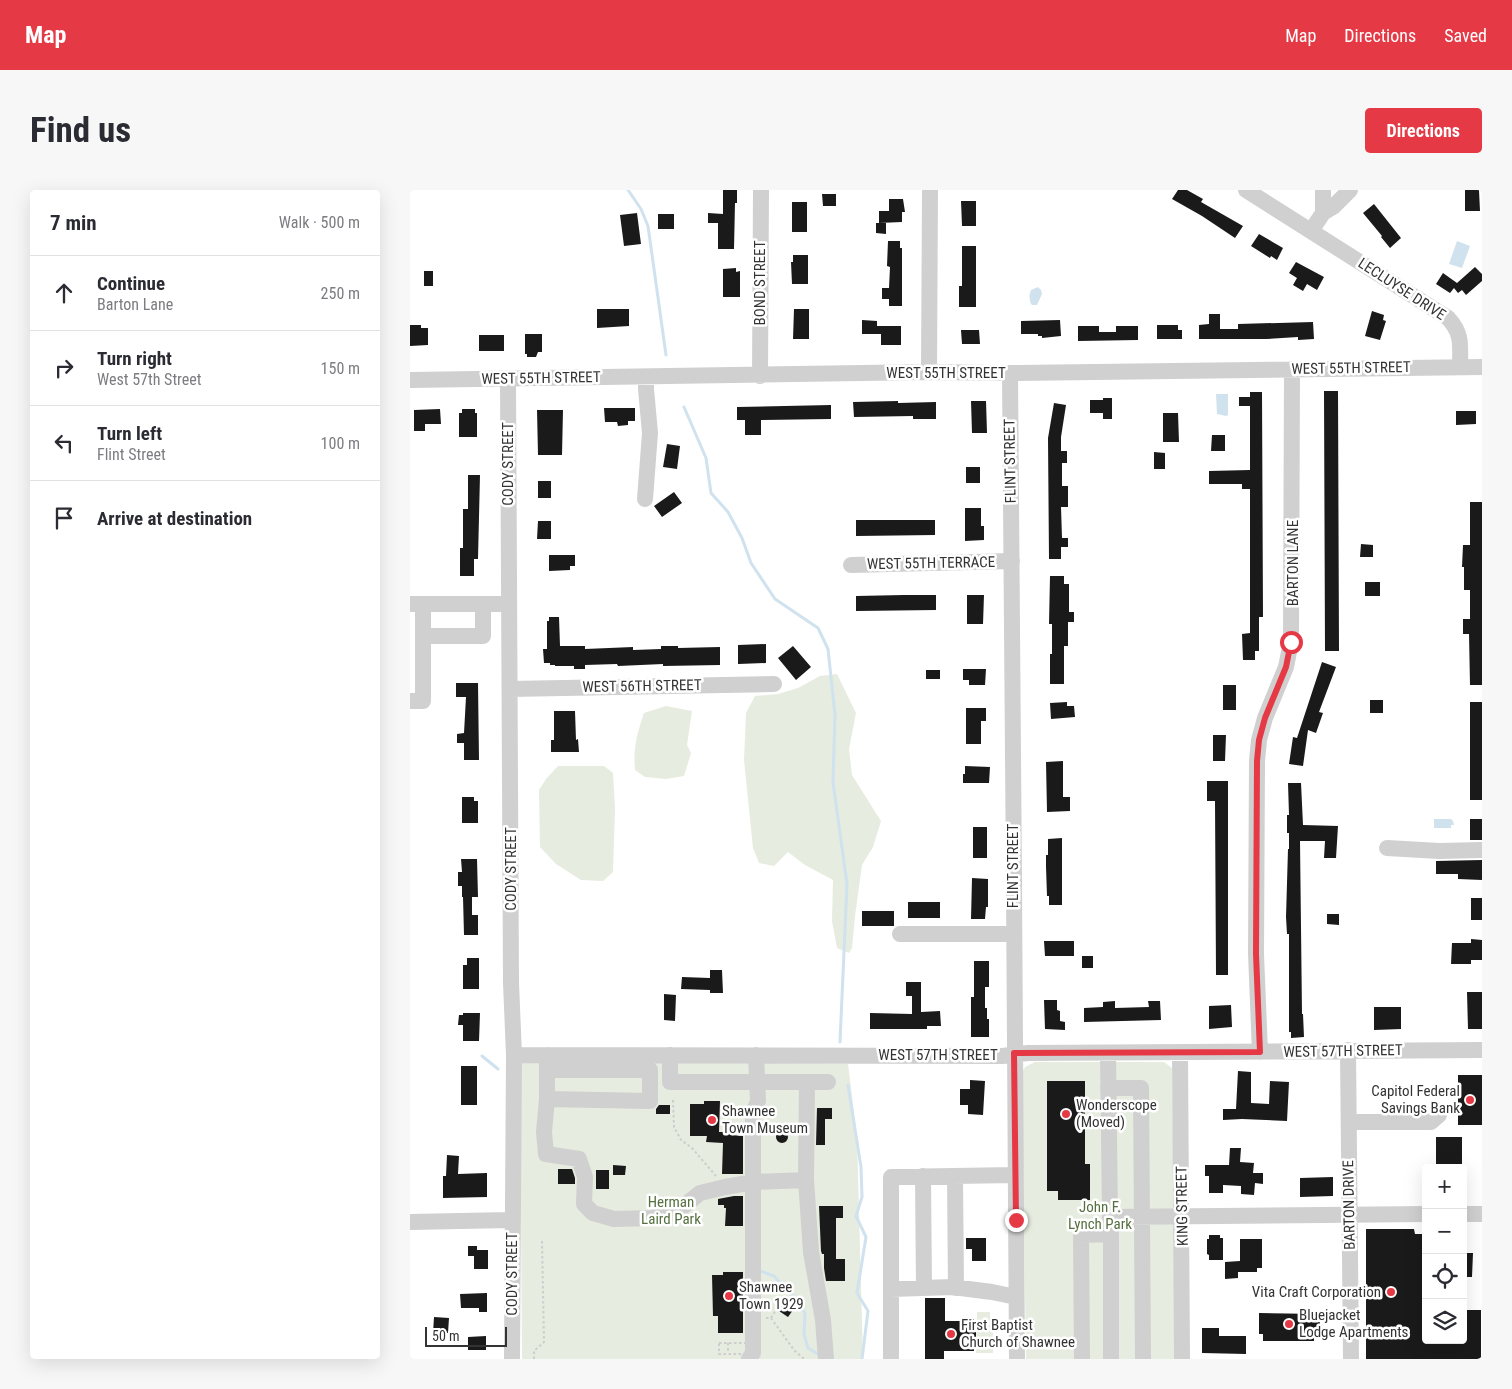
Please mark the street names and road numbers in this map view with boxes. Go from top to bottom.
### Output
street label: BOND STREET [751,240,769,325]
street label: LECLUYSE DRIVE [1355,254,1449,324]
street label: WEST 55TH STREET [1291,358,1411,378]
street label: WEST 55TH STREET [886,364,1006,382]
street label: WEST 55TH STREET [481,368,601,388]
street label: FLINT STREET [1000,418,1020,503]
street label: CODY STREET [499,422,517,506]
street label: BARTON LANE [1284,520,1302,606]
street label: WEST 55TH TERRACE [867,553,995,573]
street label: WEST 56TH STREET [582,676,702,696]
street label: FLINT STREET [1004,824,1022,908]
street label: CODY STREET [502,827,520,911]
street label: WEST 57TH STREET [1283,1041,1403,1061]
street label: WEST 57TH STREET [878,1046,998,1064]
street label: BARTON DRIVE [1339,1160,1359,1250]
street label: KING STREET [1172,1166,1192,1246]
street label: CODY STREET [503,1232,521,1316]

